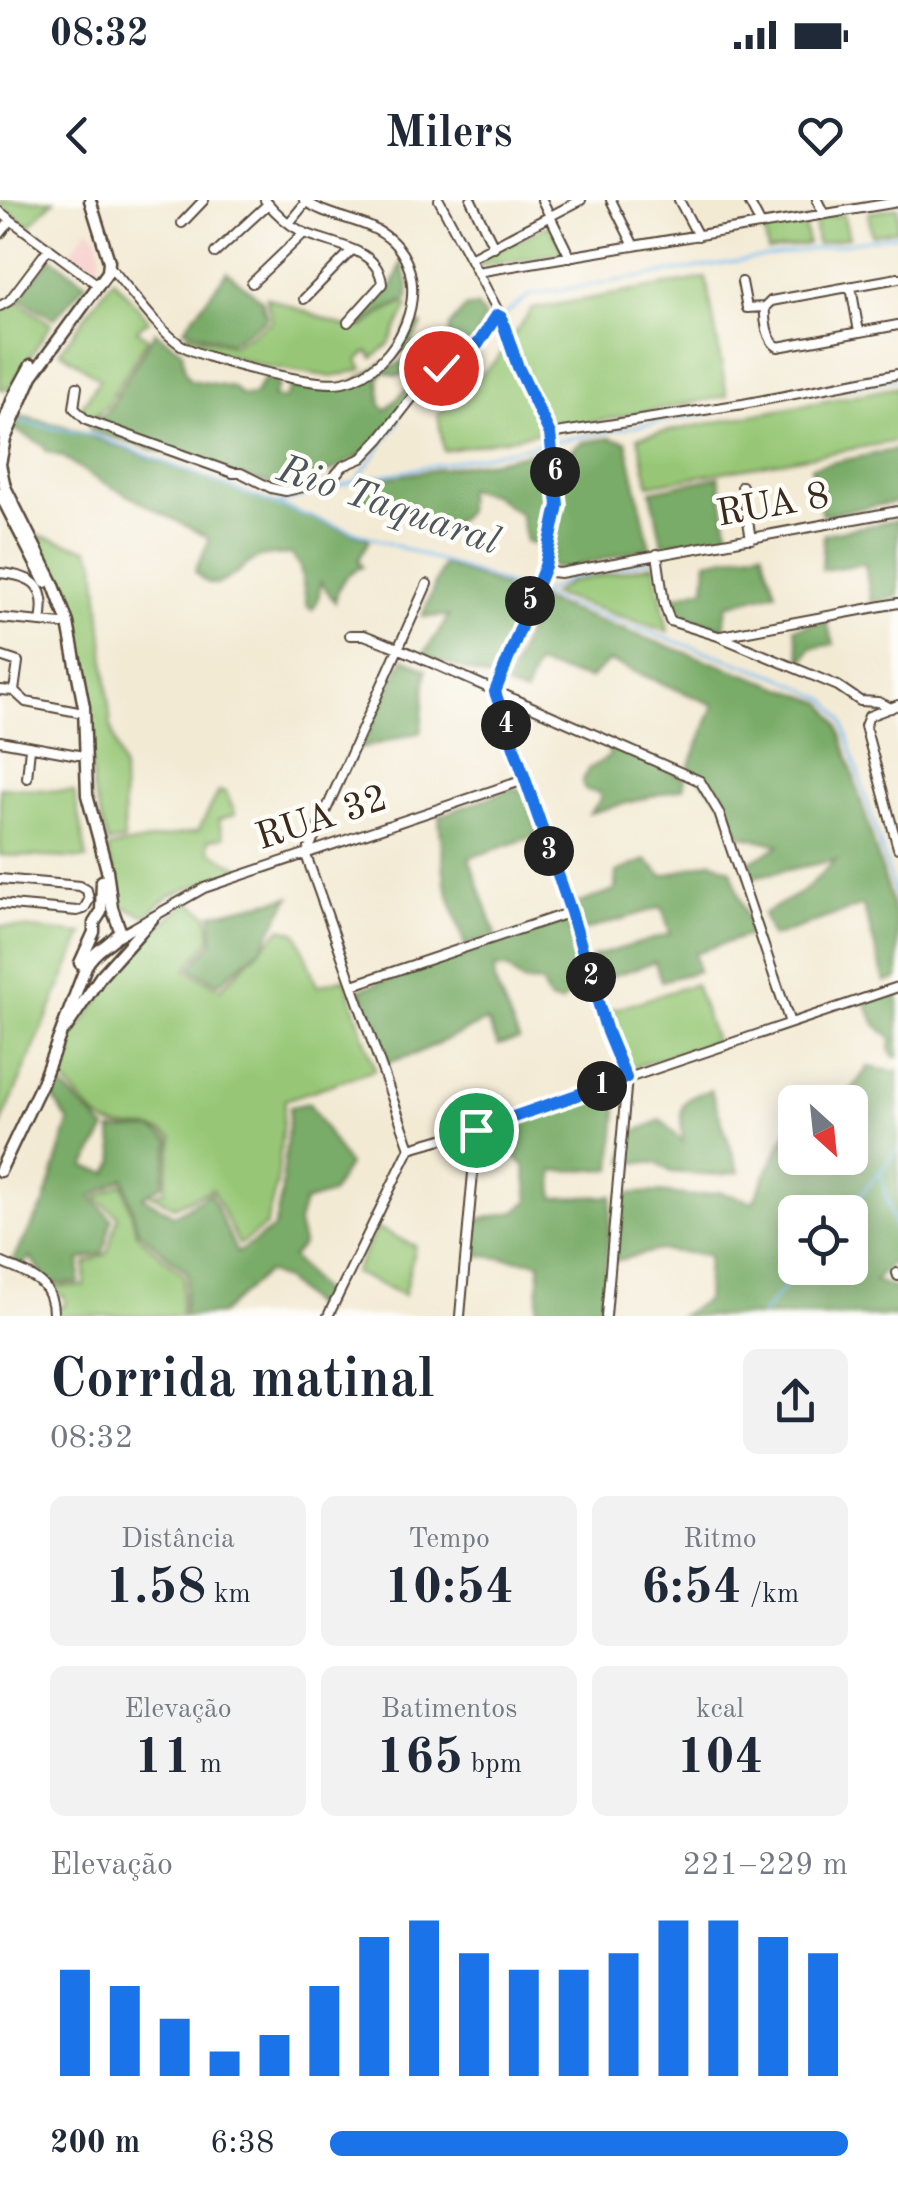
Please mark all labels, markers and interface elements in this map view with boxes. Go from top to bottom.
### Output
text: 08:32 [50,16,149,54]
icon: back [50,108,105,163]
icon: heart [793,108,848,163]
text: Milers [385,112,513,157]
pin [399,326,484,411]
icon: check [414,341,469,396]
pin: 6 [530,447,580,497]
water label: Rio Taquaral [271,450,505,564]
text: 6 [547,458,563,486]
street label: RUA 8 [714,477,832,535]
pin: 5 [505,576,555,626]
text: 5 [522,587,538,615]
pin: 4 [481,700,531,750]
text: 4 [498,711,514,739]
street label: RUA 32 [252,780,392,858]
pin: 3 [524,826,574,876]
text: 3 [541,837,557,865]
pin: 2 [566,952,616,1002]
text: 2 [583,963,599,991]
pin: 1 [577,1061,627,1111]
text: 1 [594,1072,610,1100]
north arrow [778,1085,868,1175]
map controls [778,1085,868,1285]
pin [434,1088,519,1173]
icon: arrive [449,1103,504,1158]
button: locate [778,1195,868,1285]
button: share [743,1349,848,1454]
text: Corrida matinal [50,1354,435,1409]
text: 08:32 [50,1423,133,1455]
text: Distância [121,1526,235,1554]
text: Tempo [408,1526,490,1554]
text: Ritmo [683,1526,757,1554]
text: 1.58 [105,1564,206,1614]
text: 10:54 [384,1564,514,1614]
text: 6:54 [641,1564,742,1614]
text: km [206,1581,251,1609]
text: /km [742,1581,799,1609]
text: Elevação [124,1696,232,1724]
text: Batimentos [381,1696,517,1724]
text: kcal [696,1696,744,1724]
text: 11 [134,1734,192,1784]
text: 165 [376,1734,463,1784]
text: 104 [677,1734,764,1784]
text: m [192,1751,222,1779]
text: bpm [463,1751,522,1779]
text: Elevação [50,1850,173,1882]
text: 221–229 m [682,1850,848,1882]
text: 200 m [50,2128,140,2160]
text: 6:38 [210,2128,275,2160]

